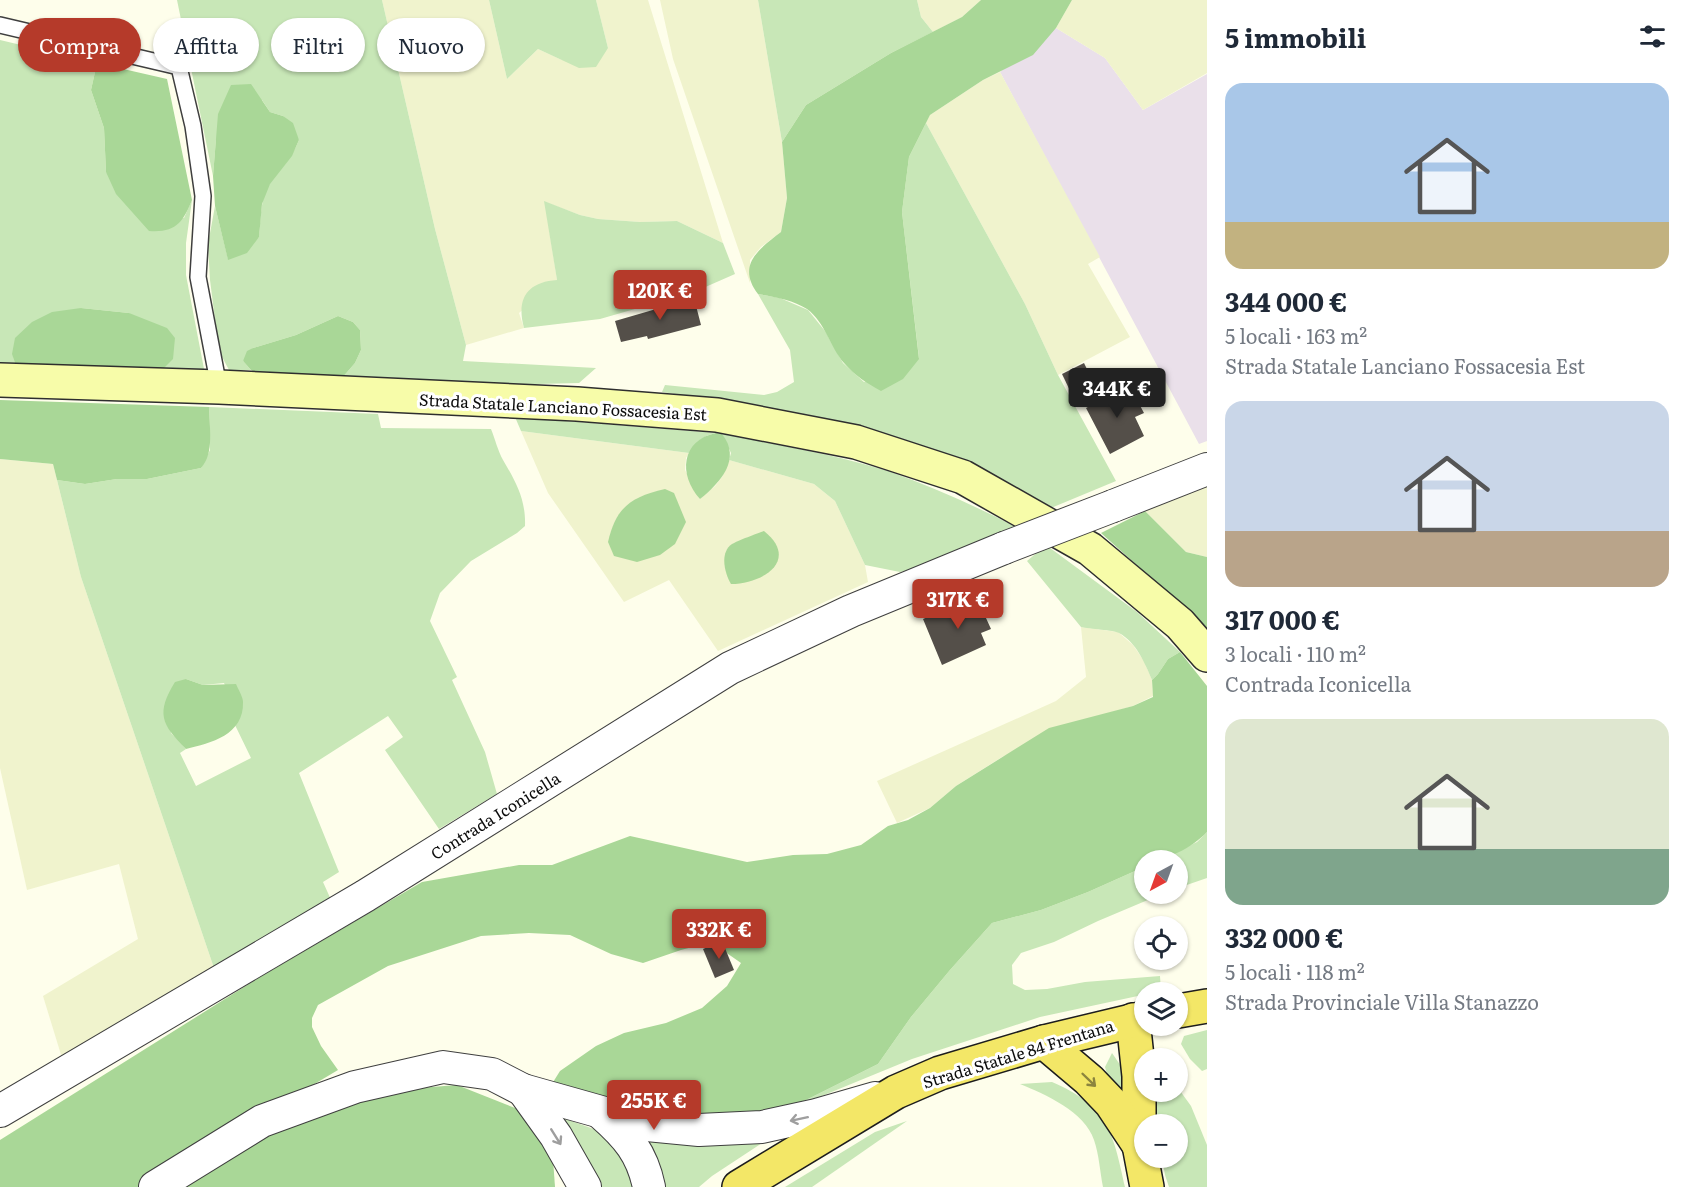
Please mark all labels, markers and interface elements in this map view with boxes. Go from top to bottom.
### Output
text: 5 immobili [1225,17,1366,56]
chip: Compra [18,18,141,72]
chip: Affitta [153,18,259,72]
chip: Filtri [271,18,365,72]
chip: Nuovo [377,18,485,72]
icon: filters [1636,20,1669,53]
icon: home [1393,122,1501,230]
pin: 120K € [611,270,709,321]
text: 120K € [628,274,692,304]
text: 344 000 € [1225,281,1347,320]
text: 5 locali · 163 m² [1225,320,1367,350]
text: Strada Statale Lanciano Fossacesia Est [1225,350,1585,380]
pin: 344K € [1068,368,1166,419]
text: 344K € [1083,372,1151,402]
street label: Strada Statale Lanciano Fossacesia Est [418,386,708,426]
icon: home [1393,440,1501,548]
pin: 317K € [909,579,1007,630]
text: 317K € [926,583,990,613]
text: 317 000 € [1225,599,1340,638]
text: 3 locali · 110 m² [1225,638,1366,668]
text: Contrada Iconicella [1225,668,1411,698]
icon: home [1393,758,1501,866]
street label: Contrada Iconicella [425,765,565,865]
north arrow [1134,850,1188,904]
map controls [1134,850,1188,1168]
pin: 332K € [670,909,768,960]
text: 332K € [686,913,752,943]
button: locate [1134,916,1188,970]
text: 332 000 € [1225,917,1344,956]
text: 5 locali · 118 m² [1225,956,1365,986]
button: layers [1134,982,1188,1036]
text: Strada Provinciale Villa Stanazzo [1225,986,1539,1016]
street label: Strada Statale 84 Frentana [919,1012,1117,1094]
button: + [1134,1048,1188,1102]
one-way arrow [1081,1073,1096,1087]
pin: 255K € [605,1080,703,1131]
text: 255K € [621,1084,687,1114]
one-way arrow [790,1114,810,1125]
button: − [1134,1114,1188,1168]
one-way arrow [551,1128,563,1145]

